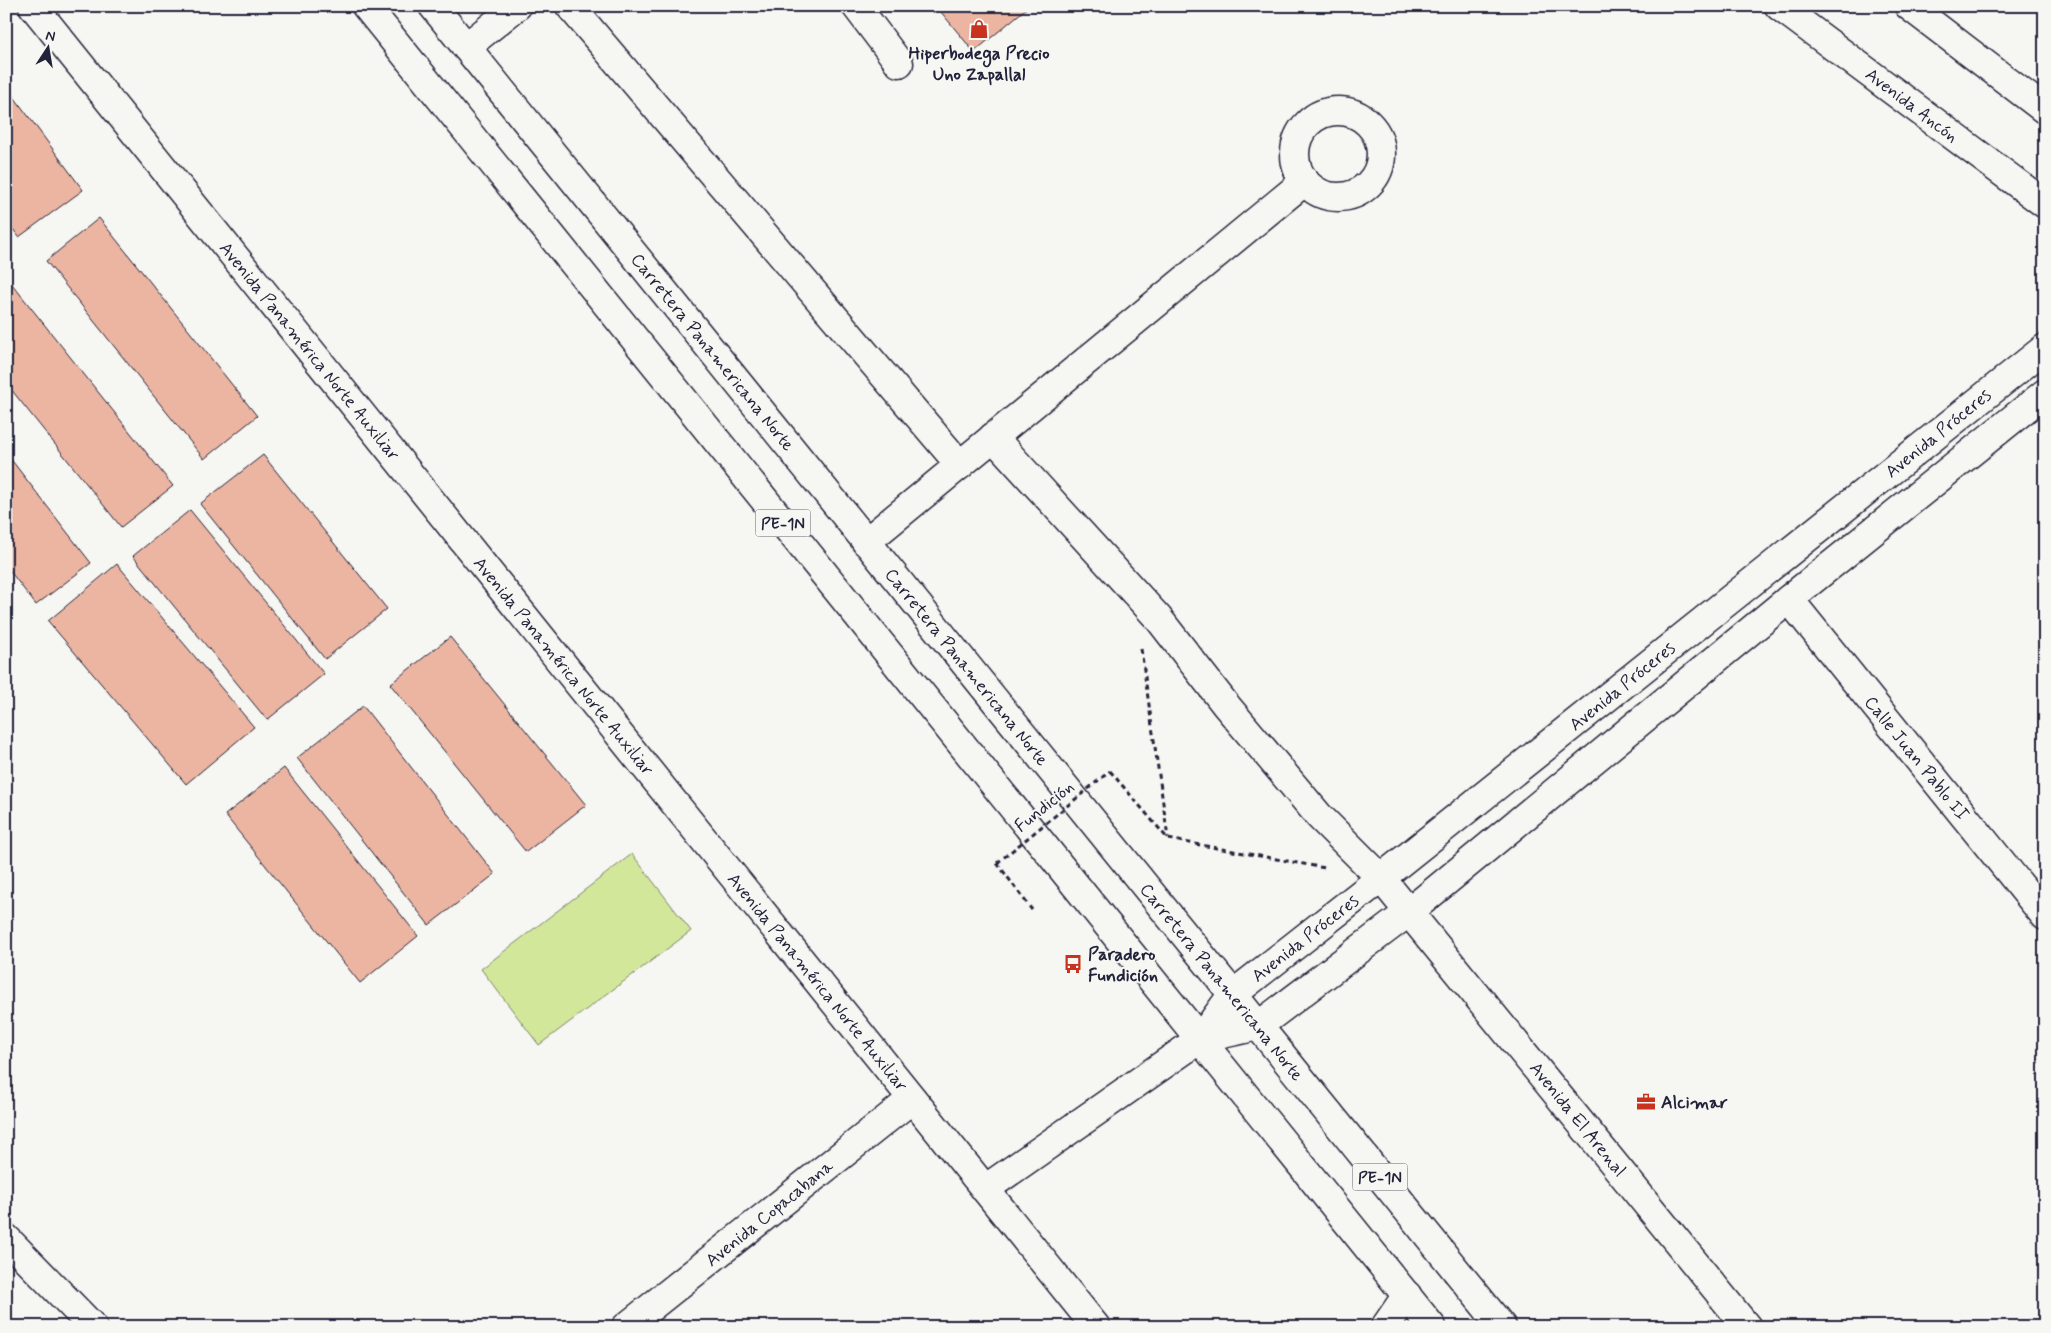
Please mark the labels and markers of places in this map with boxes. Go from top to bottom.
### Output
shop icon: Hiperbodega Precio Uno Zapallal [968,18,990,40]
place label: Hiperbodega Precio Uno Zapallal [909,42,1049,87]
place label: Paradero Fundición [1088,943,1158,988]
bus stop icon: Paradero Fundición [1062,953,1084,975]
office icon: Alcimar [1635,1091,1657,1113]
place label: Alcimar [1661,1091,1728,1115]

